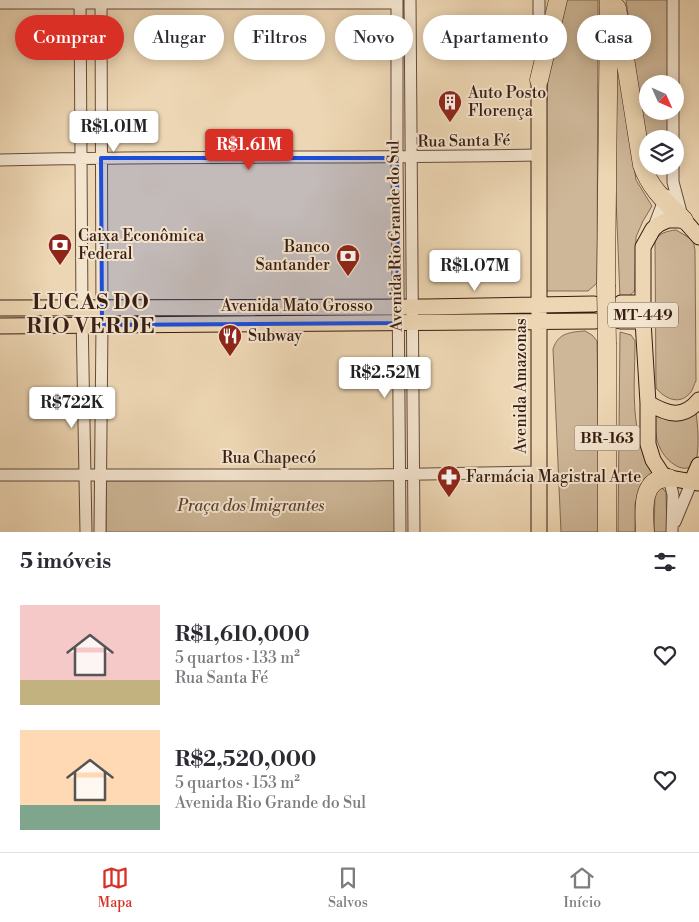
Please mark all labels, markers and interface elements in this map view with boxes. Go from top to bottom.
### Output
chip: Comprar [15,15,124,60]
chip: Alugar [134,15,224,60]
chip: Filtros [234,15,325,60]
chip: Novo [335,15,413,60]
chip: Apartamento [423,15,567,60]
chip: Casa [577,15,651,60]
north arrow [639,75,684,120]
map controls [639,75,684,175]
place label: Auto Posto Florença [467,83,546,121]
building icon: Auto Posto Florença [437,89,463,123]
pin: R$1.01M [68,110,160,153]
text: R$1.01M [80,117,148,137]
pin: R$1.61M [203,128,295,171]
street label: Rua Santa Fé [417,130,511,152]
button: layers [639,130,684,175]
text: R$1.61M [216,135,282,155]
street label: Avenida Rio Grande do Sul [383,140,407,333]
place label: Caixa Econômica Federal [78,226,205,264]
bank icon: Caixa Econômica Federal [47,232,73,266]
place label: Banco Santander [256,237,330,275]
bank icon: Banco Santander [335,243,361,277]
pin: R$1.07M [429,250,521,292]
text: R$1.07M [440,256,510,276]
district label: LUCAS DO RIO VERDE [27,290,155,340]
street label: Avenida Mato Grosso [220,296,373,316]
road number: MT-449 [608,302,678,328]
street label: Avenida Amazonas [511,318,531,455]
restaurant icon: Subway [217,323,243,357]
place label: Subway [248,326,302,346]
pin: R$2.52M [339,356,431,399]
text: R$2.52M [350,363,420,383]
pin: R$722K [31,386,113,429]
text: R$722K [40,393,104,413]
road number: BR-163 [574,426,640,450]
street label: Rua Chapecó [222,448,316,468]
pharmacy icon: Farmácia Magistral Arte [436,464,462,498]
place label: Farmácia Magistral Arte [466,467,641,487]
park label: Praça dos Imigrantes [177,496,324,516]
icon: filters [651,548,679,576]
text: 5 imóveis [20,549,111,575]
text: R$1,610,000 [175,622,309,648]
icon: home [60,625,120,685]
icon: heart [651,641,679,669]
text: 5 quartos · 133 m² [175,648,300,668]
text: Rua Santa Fé [175,668,268,688]
text: R$2,520,000 [175,747,316,773]
icon: home [60,750,120,810]
icon: heart [651,766,679,794]
text: 5 quartos · 153 m² [175,773,300,793]
text: Avenida Rio Grande do Sul [175,793,366,813]
tab: Mapa [98,864,132,912]
tab: Salvos [328,864,368,912]
tab: Início [563,864,601,912]

